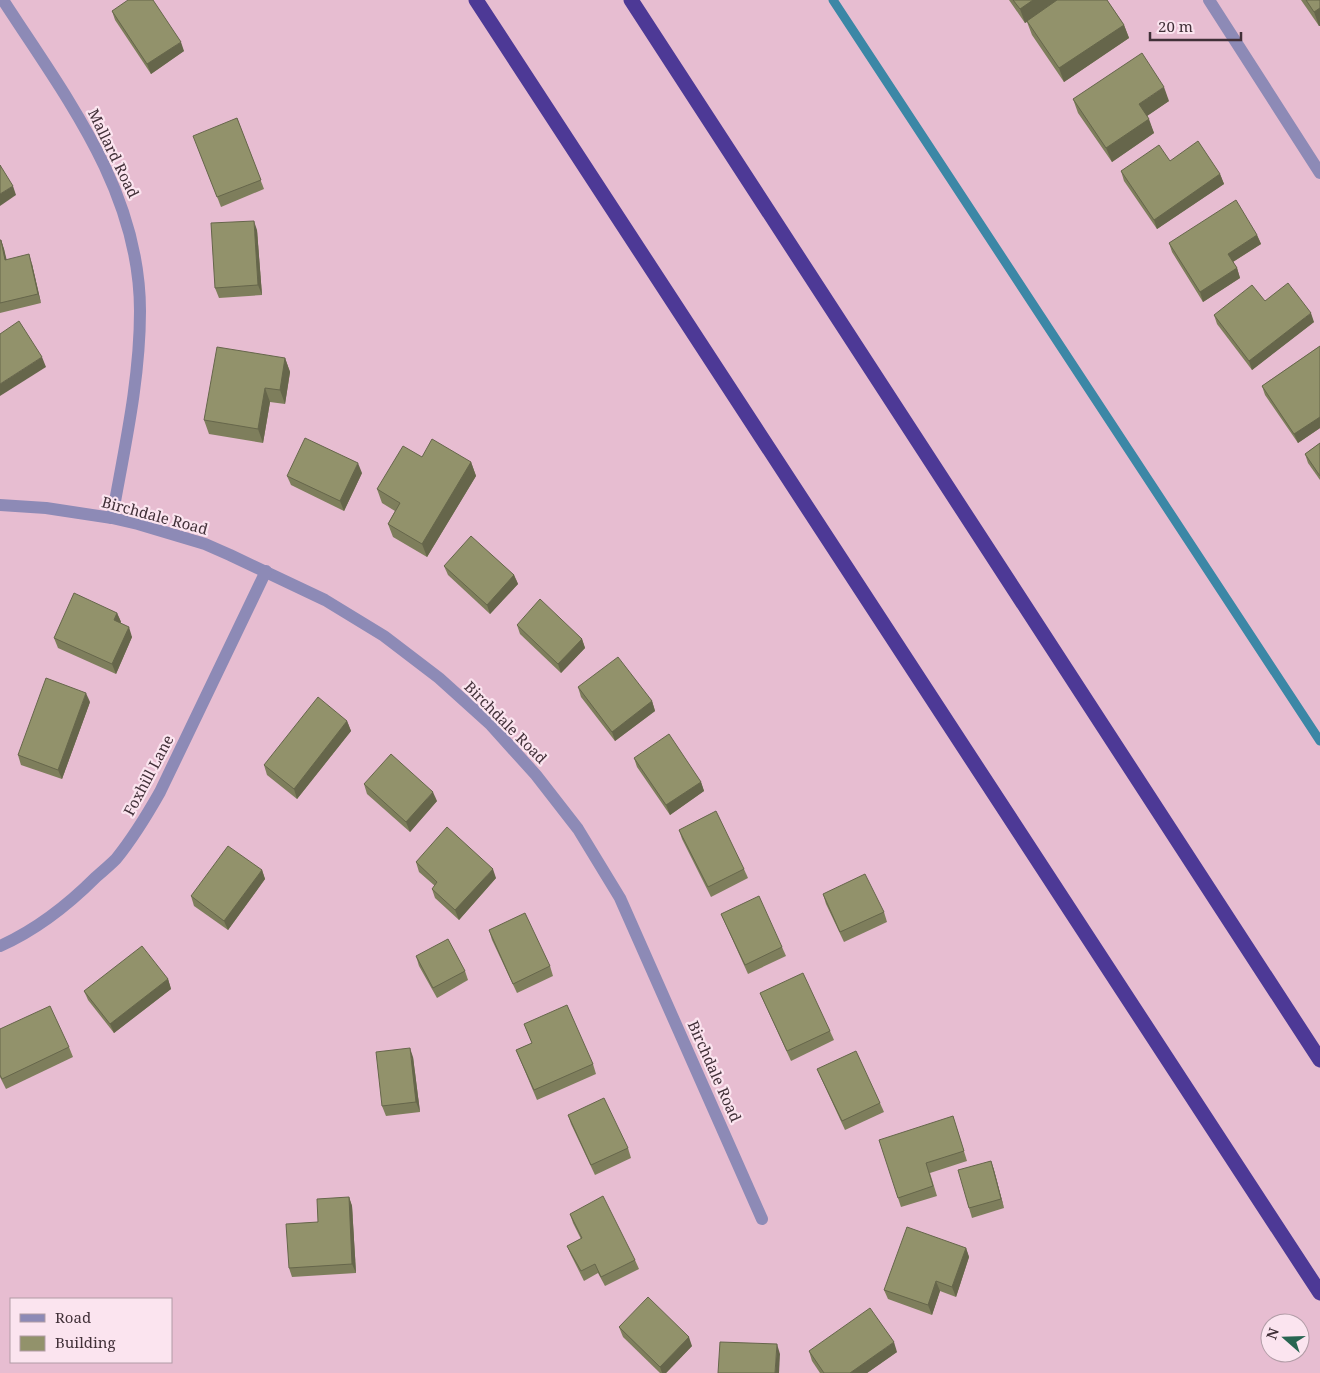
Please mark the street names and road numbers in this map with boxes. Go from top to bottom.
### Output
street label: Mallard Road [84,105,144,201]
street label: Birchdale Road [100,491,210,539]
street label: Birchdale Road [460,676,552,768]
street label: Foxhill Lane [118,731,178,819]
street label: Birchdale Road [684,1017,746,1125]

